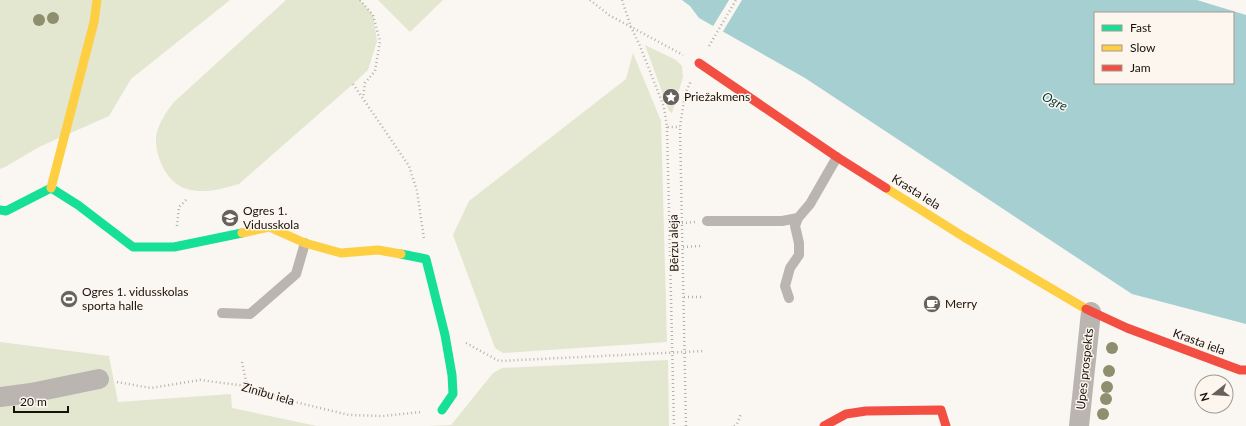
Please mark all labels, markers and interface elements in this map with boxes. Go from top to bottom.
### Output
legend [1094,12,1234,84]
text: Fast [1130,20,1152,35]
text: Slow [1130,40,1156,55]
text: Jam [1130,60,1151,75]
place icon: Priežakmens [661,87,681,107]
water label: Ogre [1040,88,1070,114]
place label: Priežakmens [684,89,750,104]
street label: Krasta iela [889,171,943,212]
place label: Ogres 1. Vidusskola [243,203,299,232]
school or university icon: Ogres 1. Vidusskola [220,208,240,228]
street label: Bērzu aleja [665,214,682,272]
place label: Ogres 1. vidusskolas sporta halle [82,284,188,313]
sports icon: Ogres 1. vidusskolas sporta halle [59,289,79,309]
cafe icon: Merry [922,294,942,314]
place label: Merry [945,296,978,311]
street label: Krasta iela [1171,325,1227,358]
street label: Upes prospekts [1073,328,1096,410]
north arrow [1194,374,1234,414]
street label: Zinību iela [240,379,296,408]
scale bar [14,388,68,414]
text: N [1197,391,1211,403]
text: 20 m [20,394,47,409]

